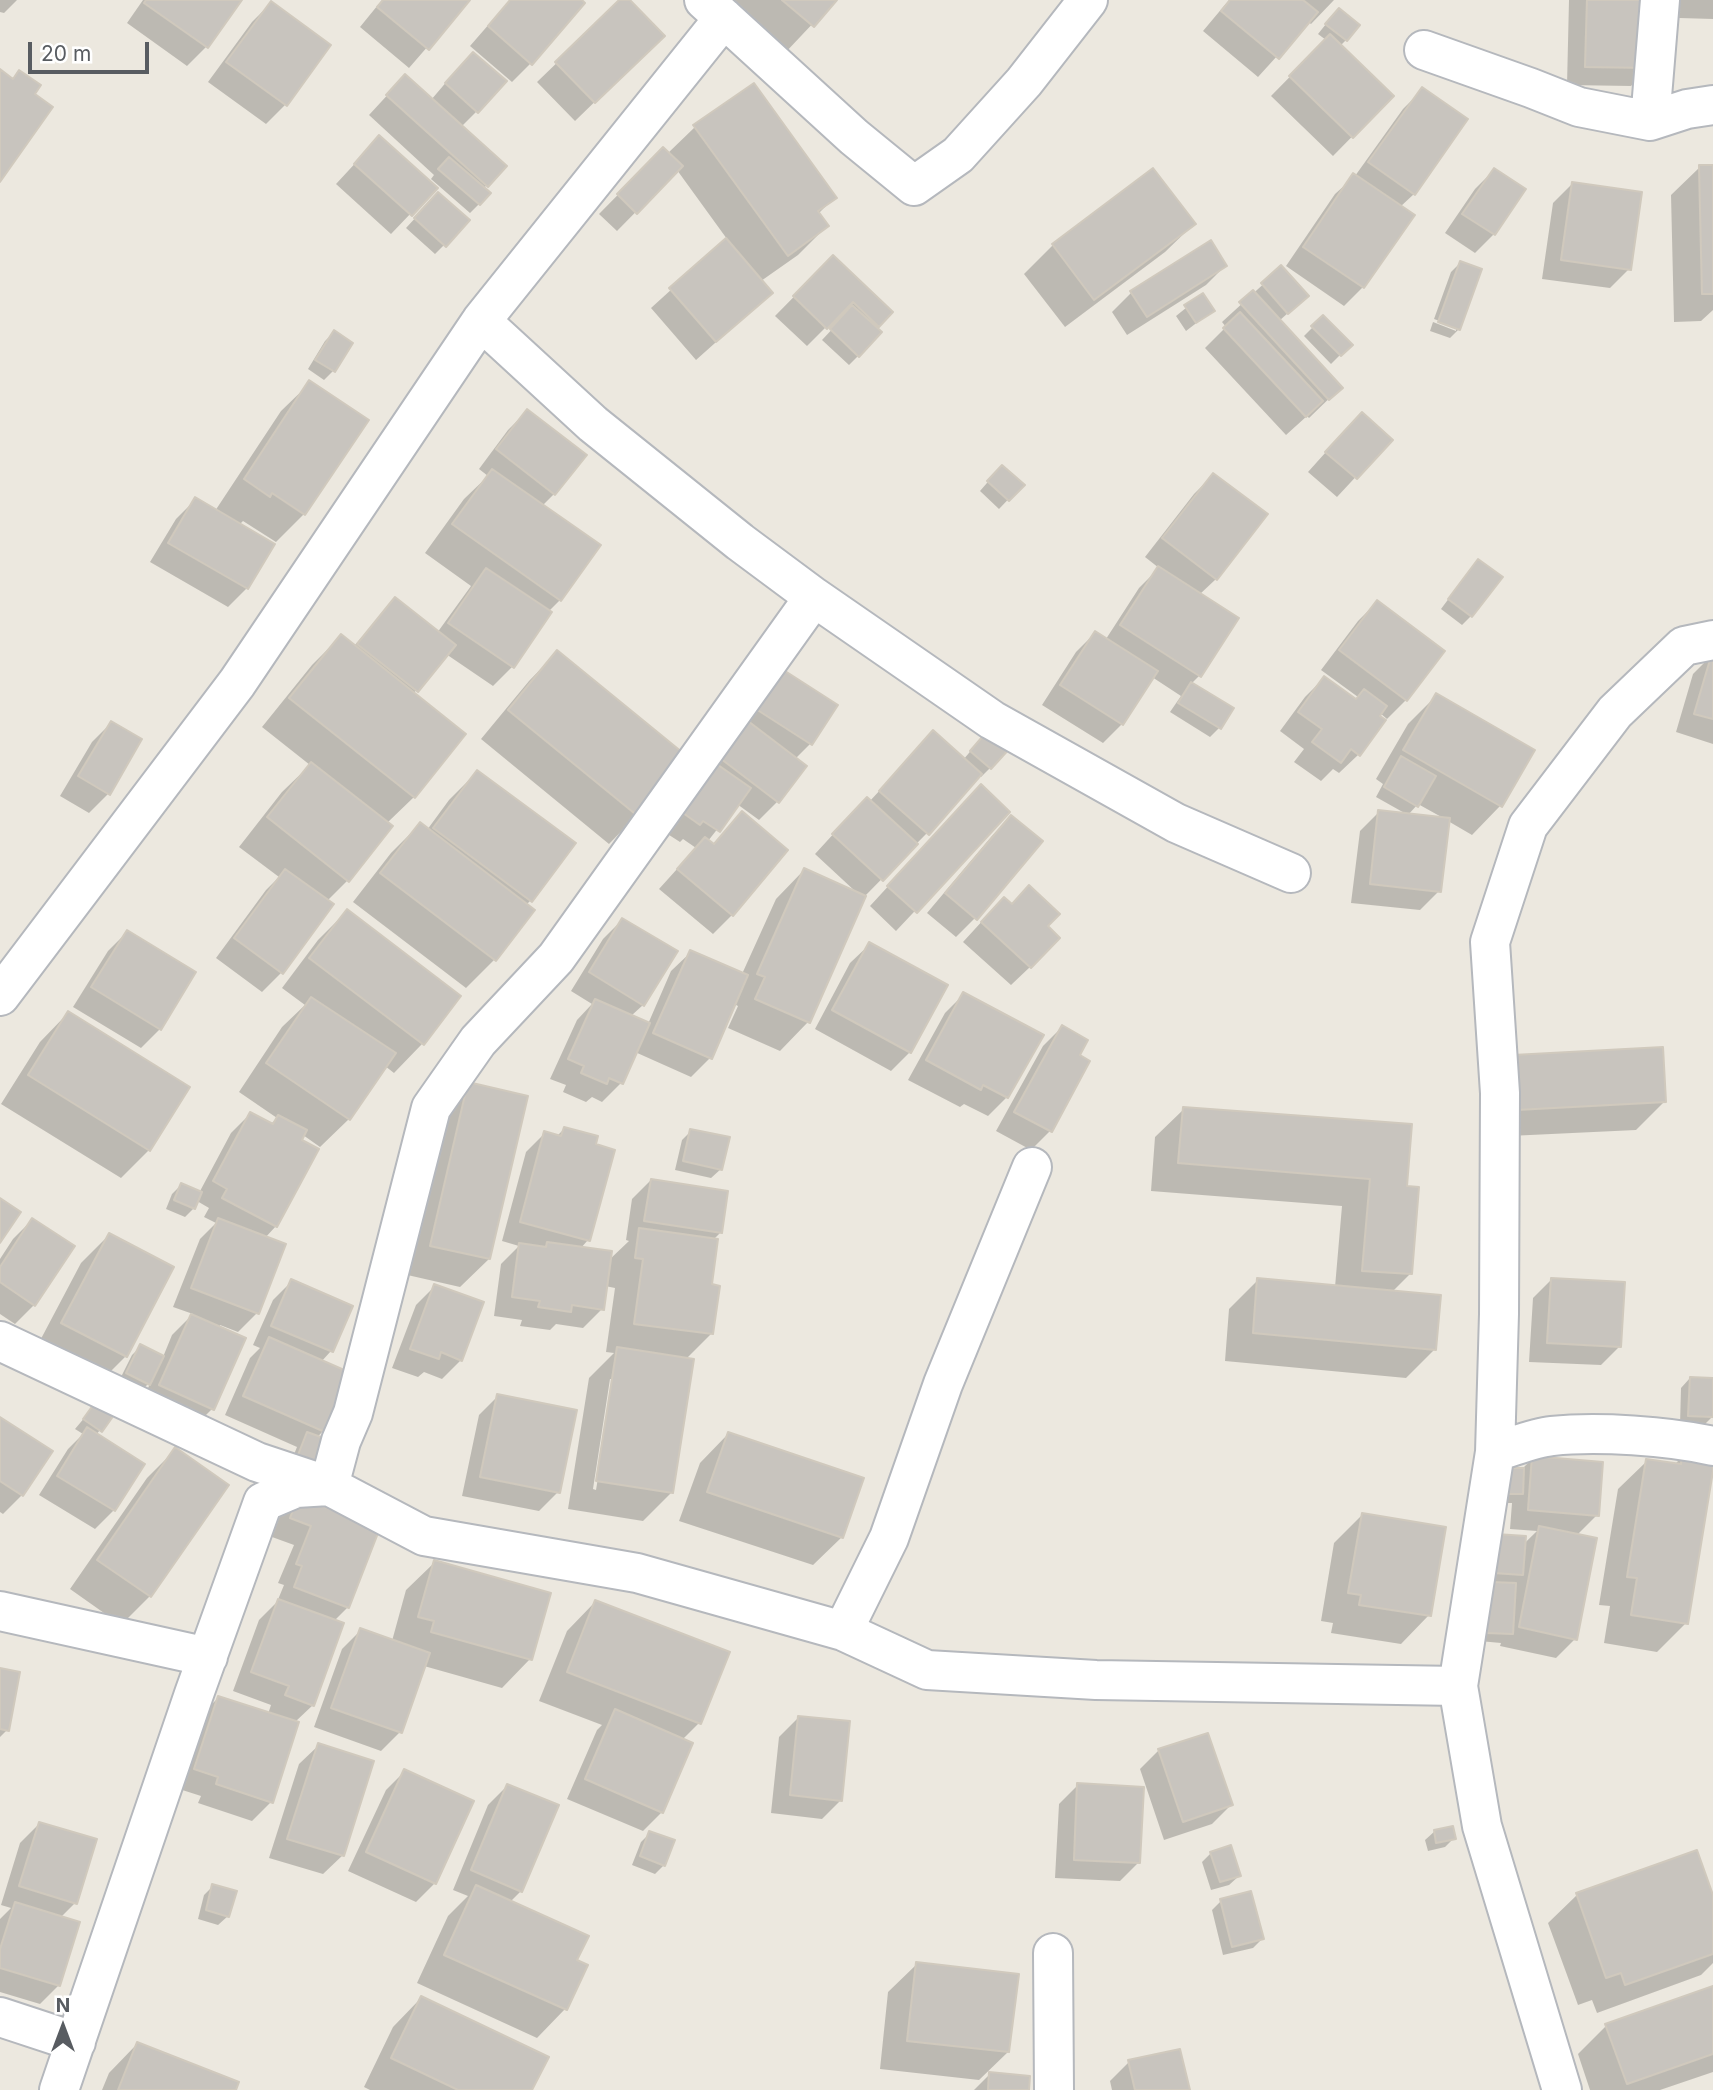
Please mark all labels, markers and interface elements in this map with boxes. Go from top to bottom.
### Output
scale bar [32,28,152,72]
text: 20 m [41,41,91,66]
north arrow [28,1992,98,2062]
text: N [56,1994,70,2017]

